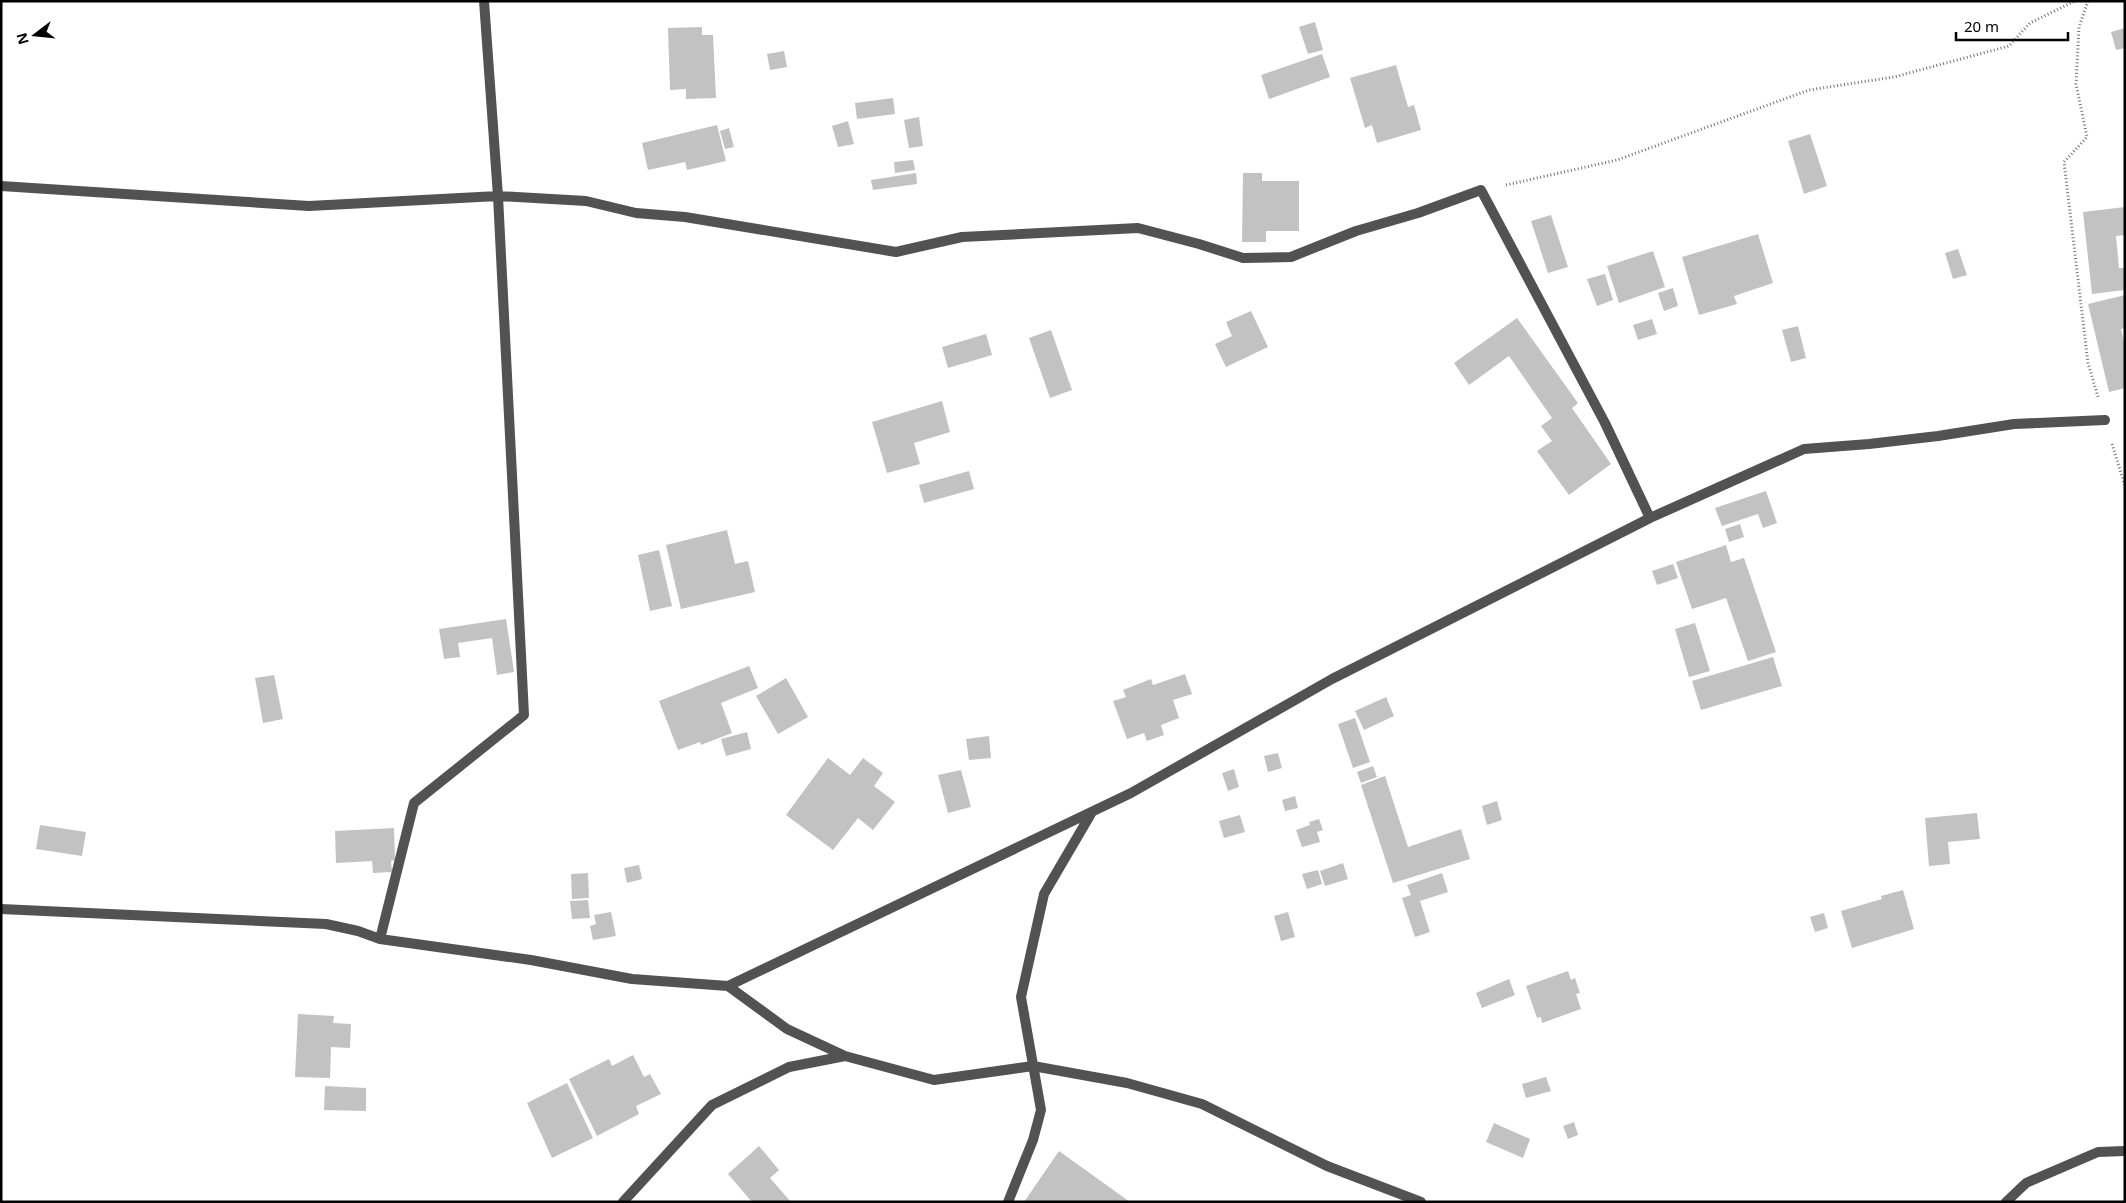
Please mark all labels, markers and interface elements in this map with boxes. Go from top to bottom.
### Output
north arrow [10,10,60,60]
scale bar [1956,10,2068,42]
text: 20 m [1964,16,1999,36]
text: N [11,31,33,47]

